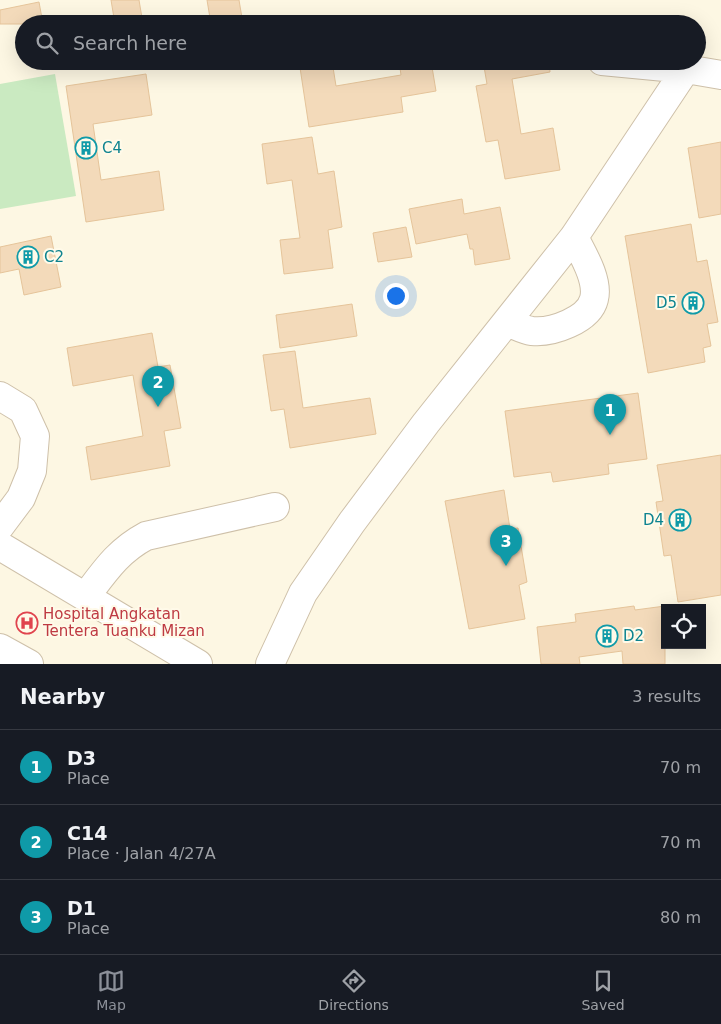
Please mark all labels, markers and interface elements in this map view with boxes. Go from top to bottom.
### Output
search box [15,15,706,70]
icon: search [33,29,61,57]
text: Search here [73,32,187,54]
building icon: C4 [74,136,98,160]
place label: C4 [102,139,122,157]
building icon: C2 [16,245,40,269]
place label: C2 [44,248,64,266]
your location [383,283,409,309]
building icon: D5 [681,291,705,315]
place label: D5 [656,294,677,312]
pin: 2 [142,366,174,407]
pin: 1 [594,394,626,435]
building icon: D4 [668,508,692,532]
place label: D4 [643,511,664,529]
pin: 3 [490,525,522,566]
map controls [661,604,706,649]
button: locate [661,604,706,649]
place label: Hospital Angkatan Tentera Tuanku Mizan [42,605,205,640]
hospital icon: Hospital Angkatan Tentera Tuanku Mizan [15,611,39,635]
building icon: D2 [595,624,619,648]
place label: D2 [623,627,644,645]
text: Nearby [20,685,105,709]
text: 3 results [632,687,701,706]
text: D3 [67,747,96,769]
text: 1 [30,758,42,777]
text: 70 m [660,758,701,777]
text: Place [67,769,110,788]
text: C14 [67,822,107,844]
text: 2 [30,833,42,852]
text: 70 m [660,833,701,852]
text: Place · Jalan 4/27A [67,844,216,863]
text: D1 [67,897,96,919]
text: 3 [30,908,42,927]
text: 80 m [660,908,701,927]
text: Place [67,919,110,938]
tab: Map [96,967,126,1013]
tab: Directions [318,967,389,1013]
tab: Saved [581,967,625,1013]

